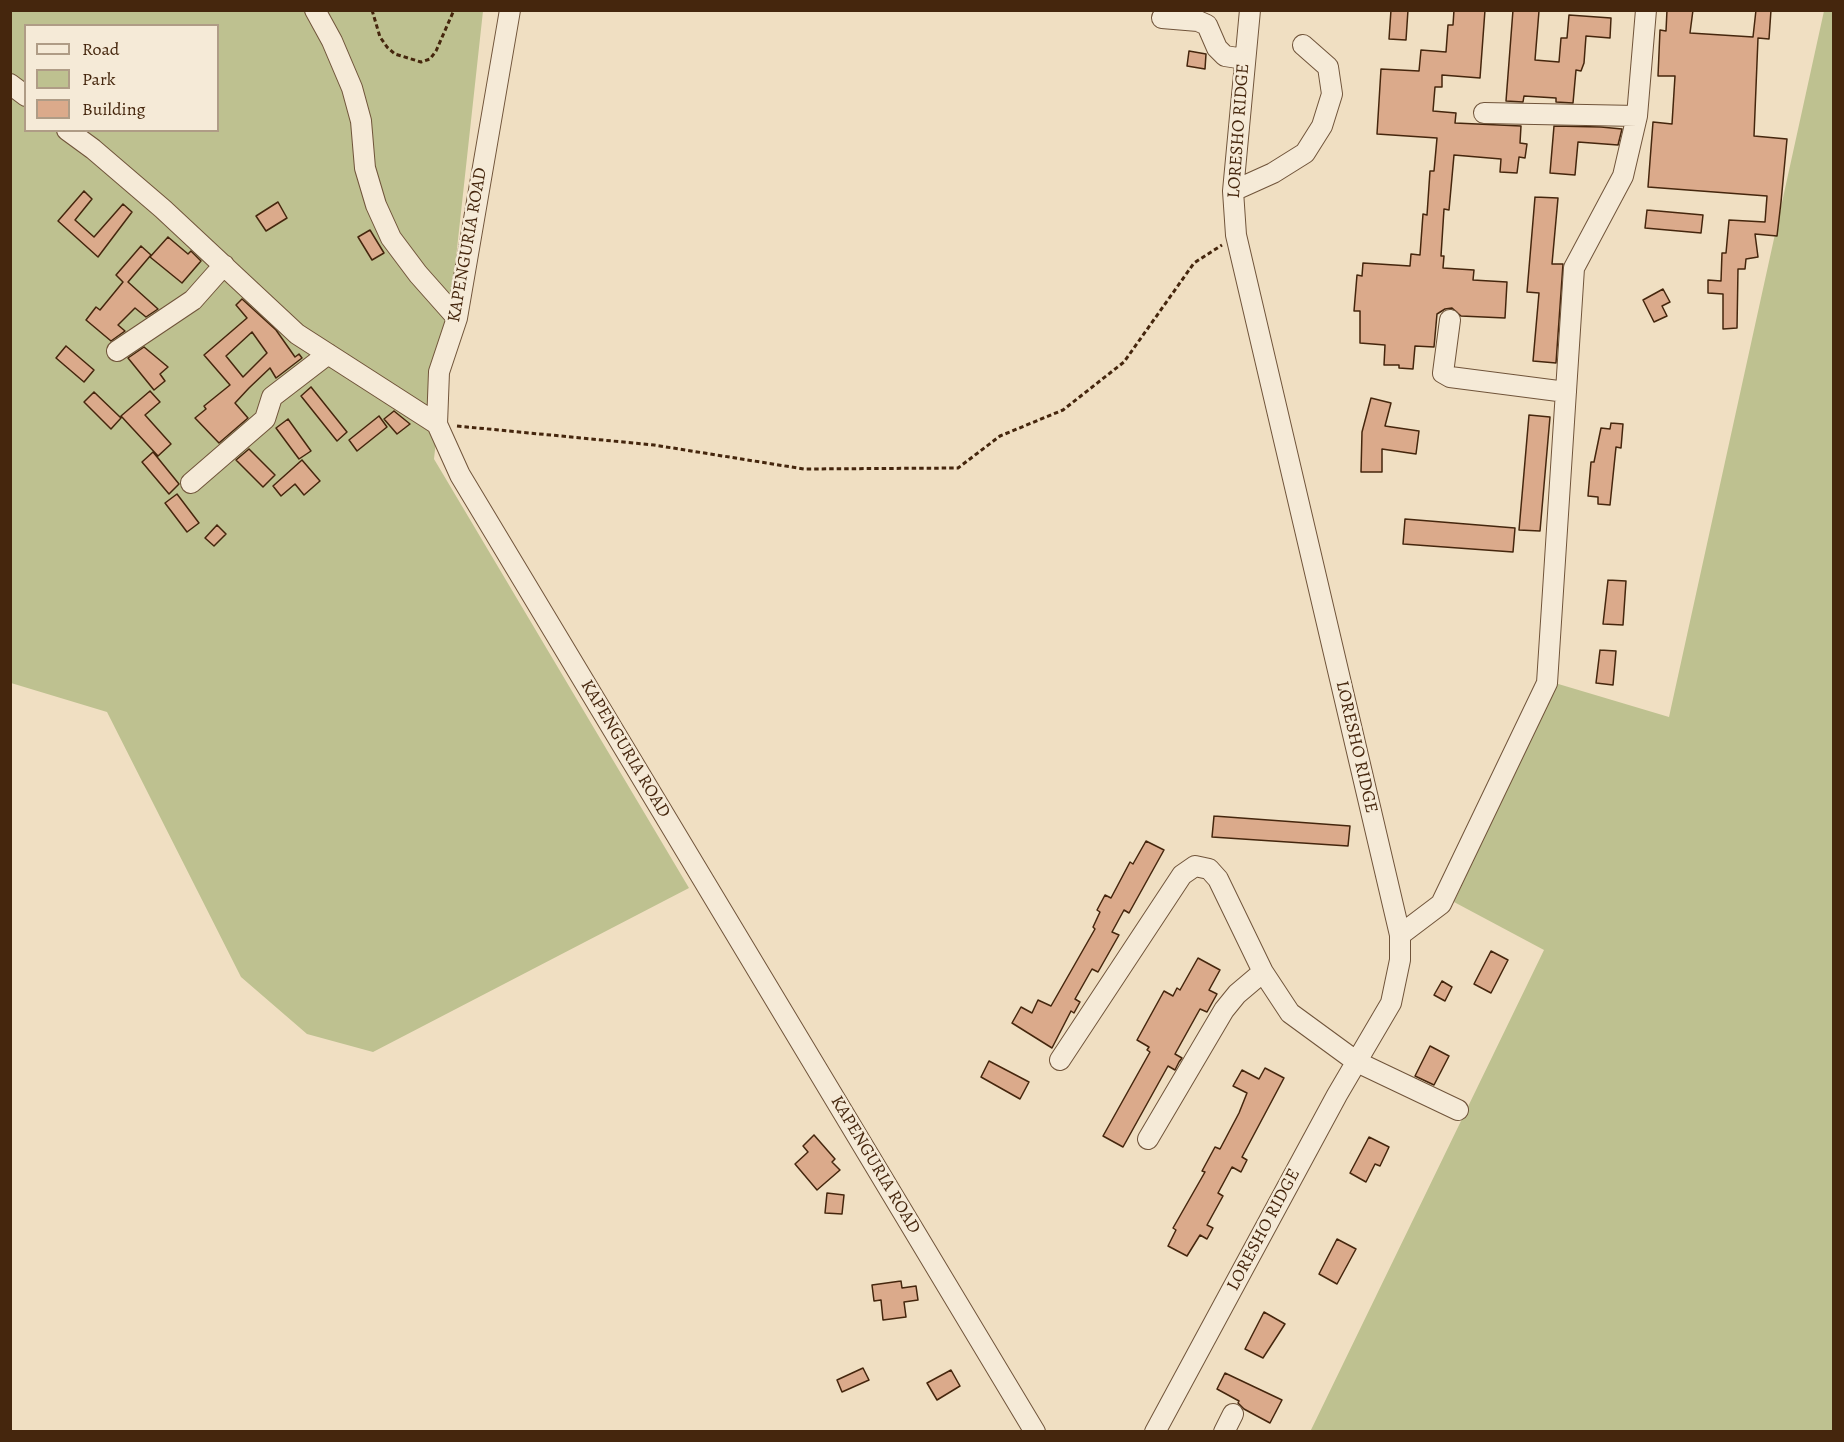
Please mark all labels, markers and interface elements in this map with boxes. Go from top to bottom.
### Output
legend [24,24,219,132]
text: Road [82,37,119,61]
street label: LORESHO RIDGE [1224,63,1254,199]
text: Park [82,67,116,91]
text: Building [82,97,146,121]
street label: KAPENGURIA ROAD [444,166,492,324]
street label: KAPENGURIA ROAD [575,676,675,822]
street label: LORESHO RIDGE [1330,679,1382,815]
street label: KAPENGURIA ROAD [825,1092,925,1238]
street label: LORESHO RIDGE [1223,1165,1305,1295]

